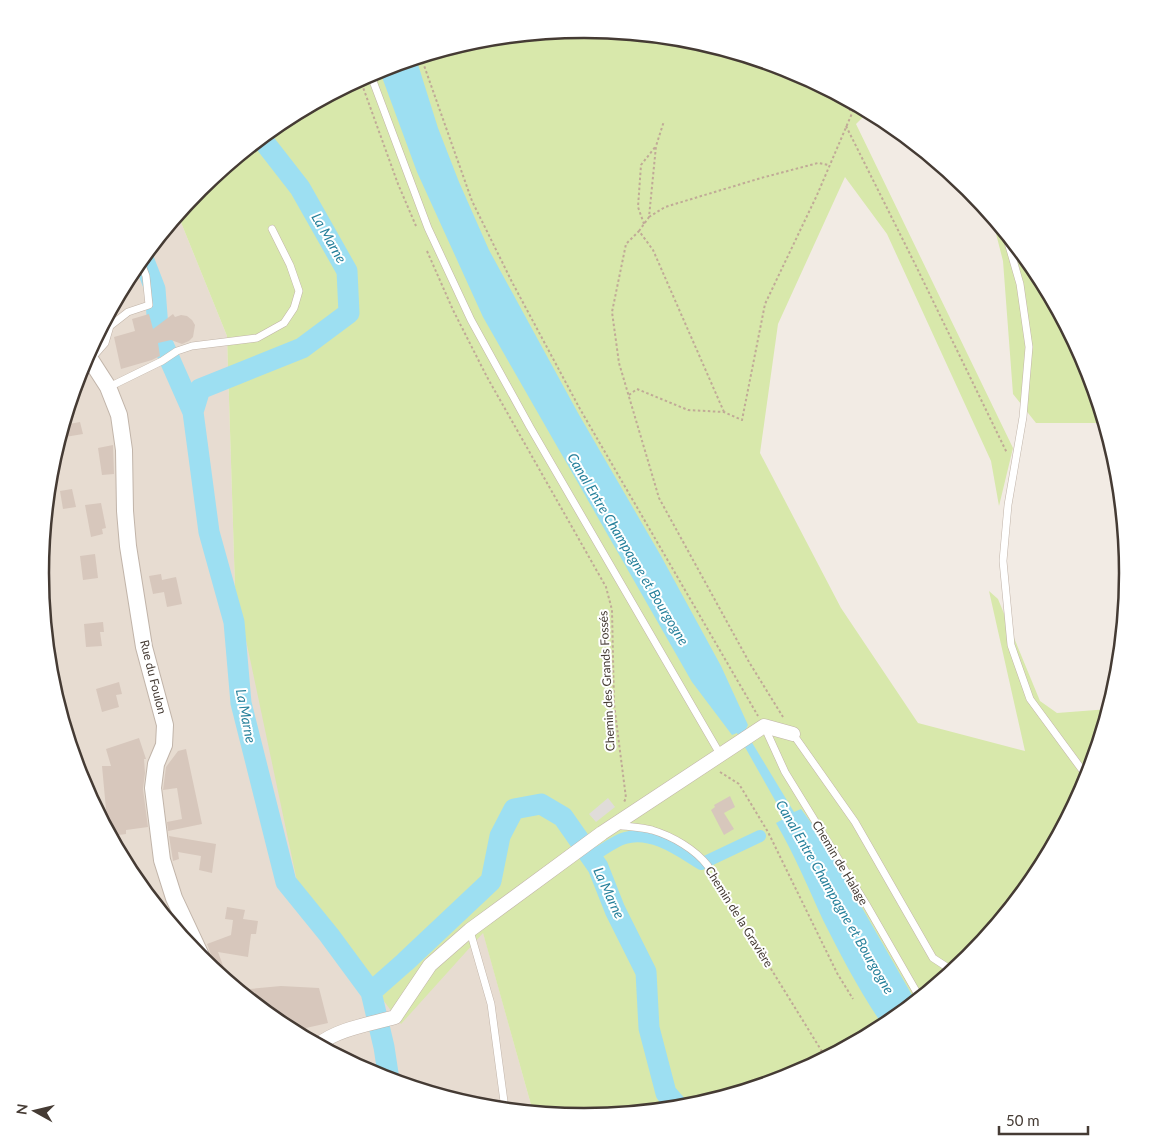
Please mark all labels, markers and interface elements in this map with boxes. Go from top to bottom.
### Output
water label: La Marne [308,210,351,266]
water label: Canal Entre Champagne et Bourgogne [564,450,693,648]
street label: Chemin des Grands Fossés [595,610,618,752]
street label: Rue du Foulon [137,638,170,716]
water label: La Marne [233,687,260,745]
water label: Canal Entre Champagne et Bourgogne [773,797,898,997]
street label: Chemin de Halage [809,818,872,908]
street label: Chemin de la Gravière [702,863,777,970]
water label: La Marne [590,864,629,921]
north arrow [10,1086,60,1136]
text: N [12,1103,31,1116]
scale bar [999,1104,1088,1136]
text: 50 m [1006,1111,1040,1129]

